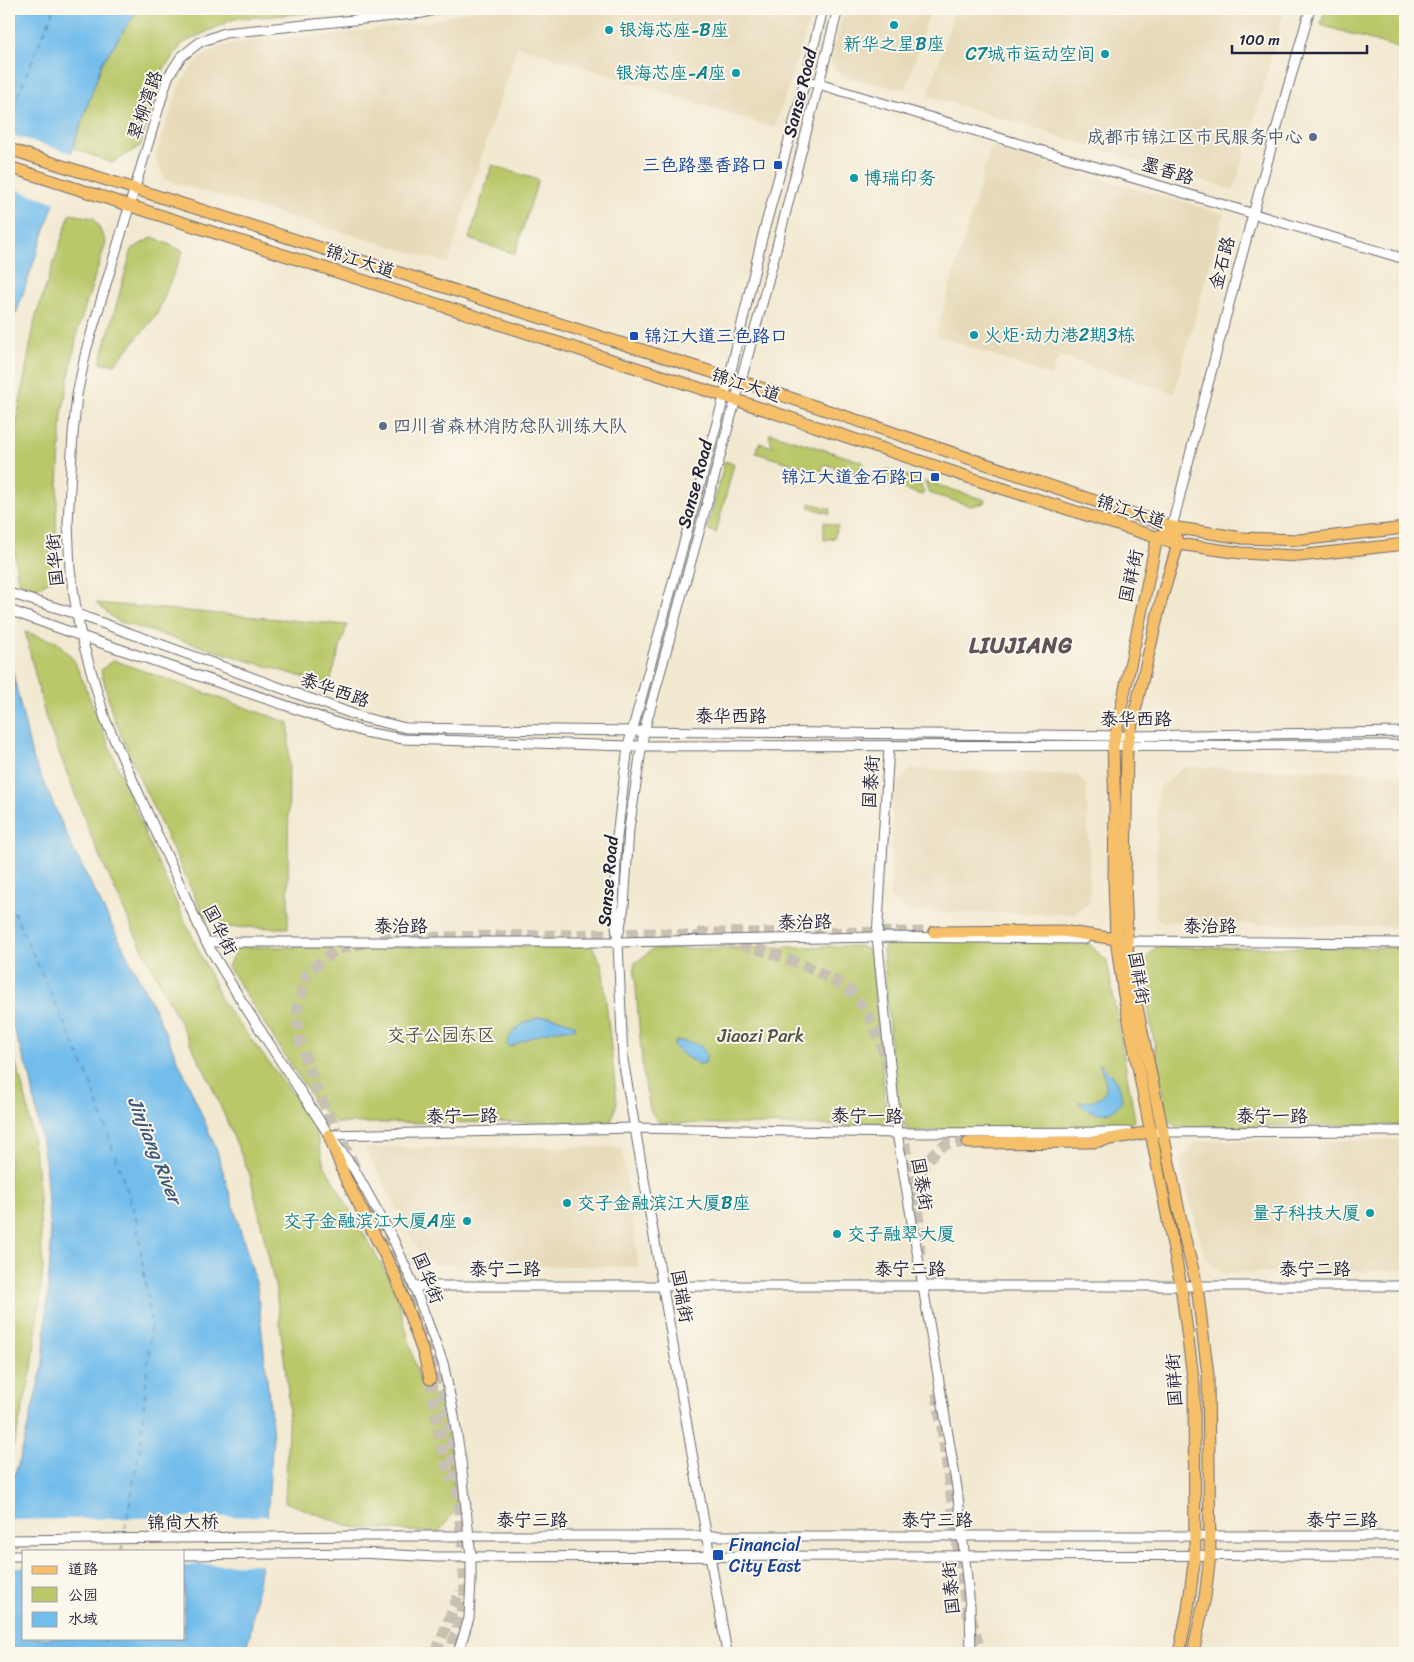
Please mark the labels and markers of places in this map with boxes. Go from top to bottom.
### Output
place label: 银海芯座-B座 [619,14,729,46]
marker: 新华之星B座 [888,19,900,31]
marker: 银海芯座-B座 [603,24,615,36]
place label: 新华之星B座 [843,28,945,60]
place label: C7城市运动空间 [965,38,1095,70]
marker: C7城市运动空间 [1099,48,1111,60]
place label: 银海芯座-A座 [616,57,726,89]
marker: 银海芯座-A座 [730,67,742,79]
place label: 成都市锦江区市民服务中心 [1087,121,1303,153]
marker: 成都市锦江区市民服务中心 [1307,131,1319,143]
place label: 三色路墨香路口 [642,149,768,181]
marker: 三色路墨香路口 [772,159,784,171]
place label: 博瑞印务 [864,162,936,194]
marker: 博瑞印务 [848,172,860,184]
place label: 火炬·动力港2期3栋 [984,319,1135,351]
place label: 锦江大道三色路口 [644,320,788,352]
marker: 火炬·动力港2期3栋 [968,329,980,341]
marker: 锦江大道三色路口 [628,330,640,342]
place label: 四川省森林消防总队训练大队 [393,410,627,442]
marker: 四川省森林消防总队训练大队 [377,420,389,432]
place label: 锦江大道金石路口 [781,461,925,493]
marker: 锦江大道金石路口 [929,471,941,483]
place label: 交子金融滨江大厦B座 [577,1187,750,1219]
marker: 交子金融滨江大厦B座 [561,1197,573,1209]
place label: 量子科技大厦 [1252,1197,1360,1229]
place label: 交子金融滨江大厦A座 [283,1205,457,1237]
marker: 量子科技大厦 [1364,1207,1376,1219]
marker: 交子金融滨江大厦A座 [461,1215,473,1227]
place label: 交子融翠大厦 [847,1218,955,1250]
marker: 交子融翠大厦 [831,1228,843,1240]
place label: Financial City East [729,1529,801,1582]
marker: Financial City East [711,1548,725,1562]

